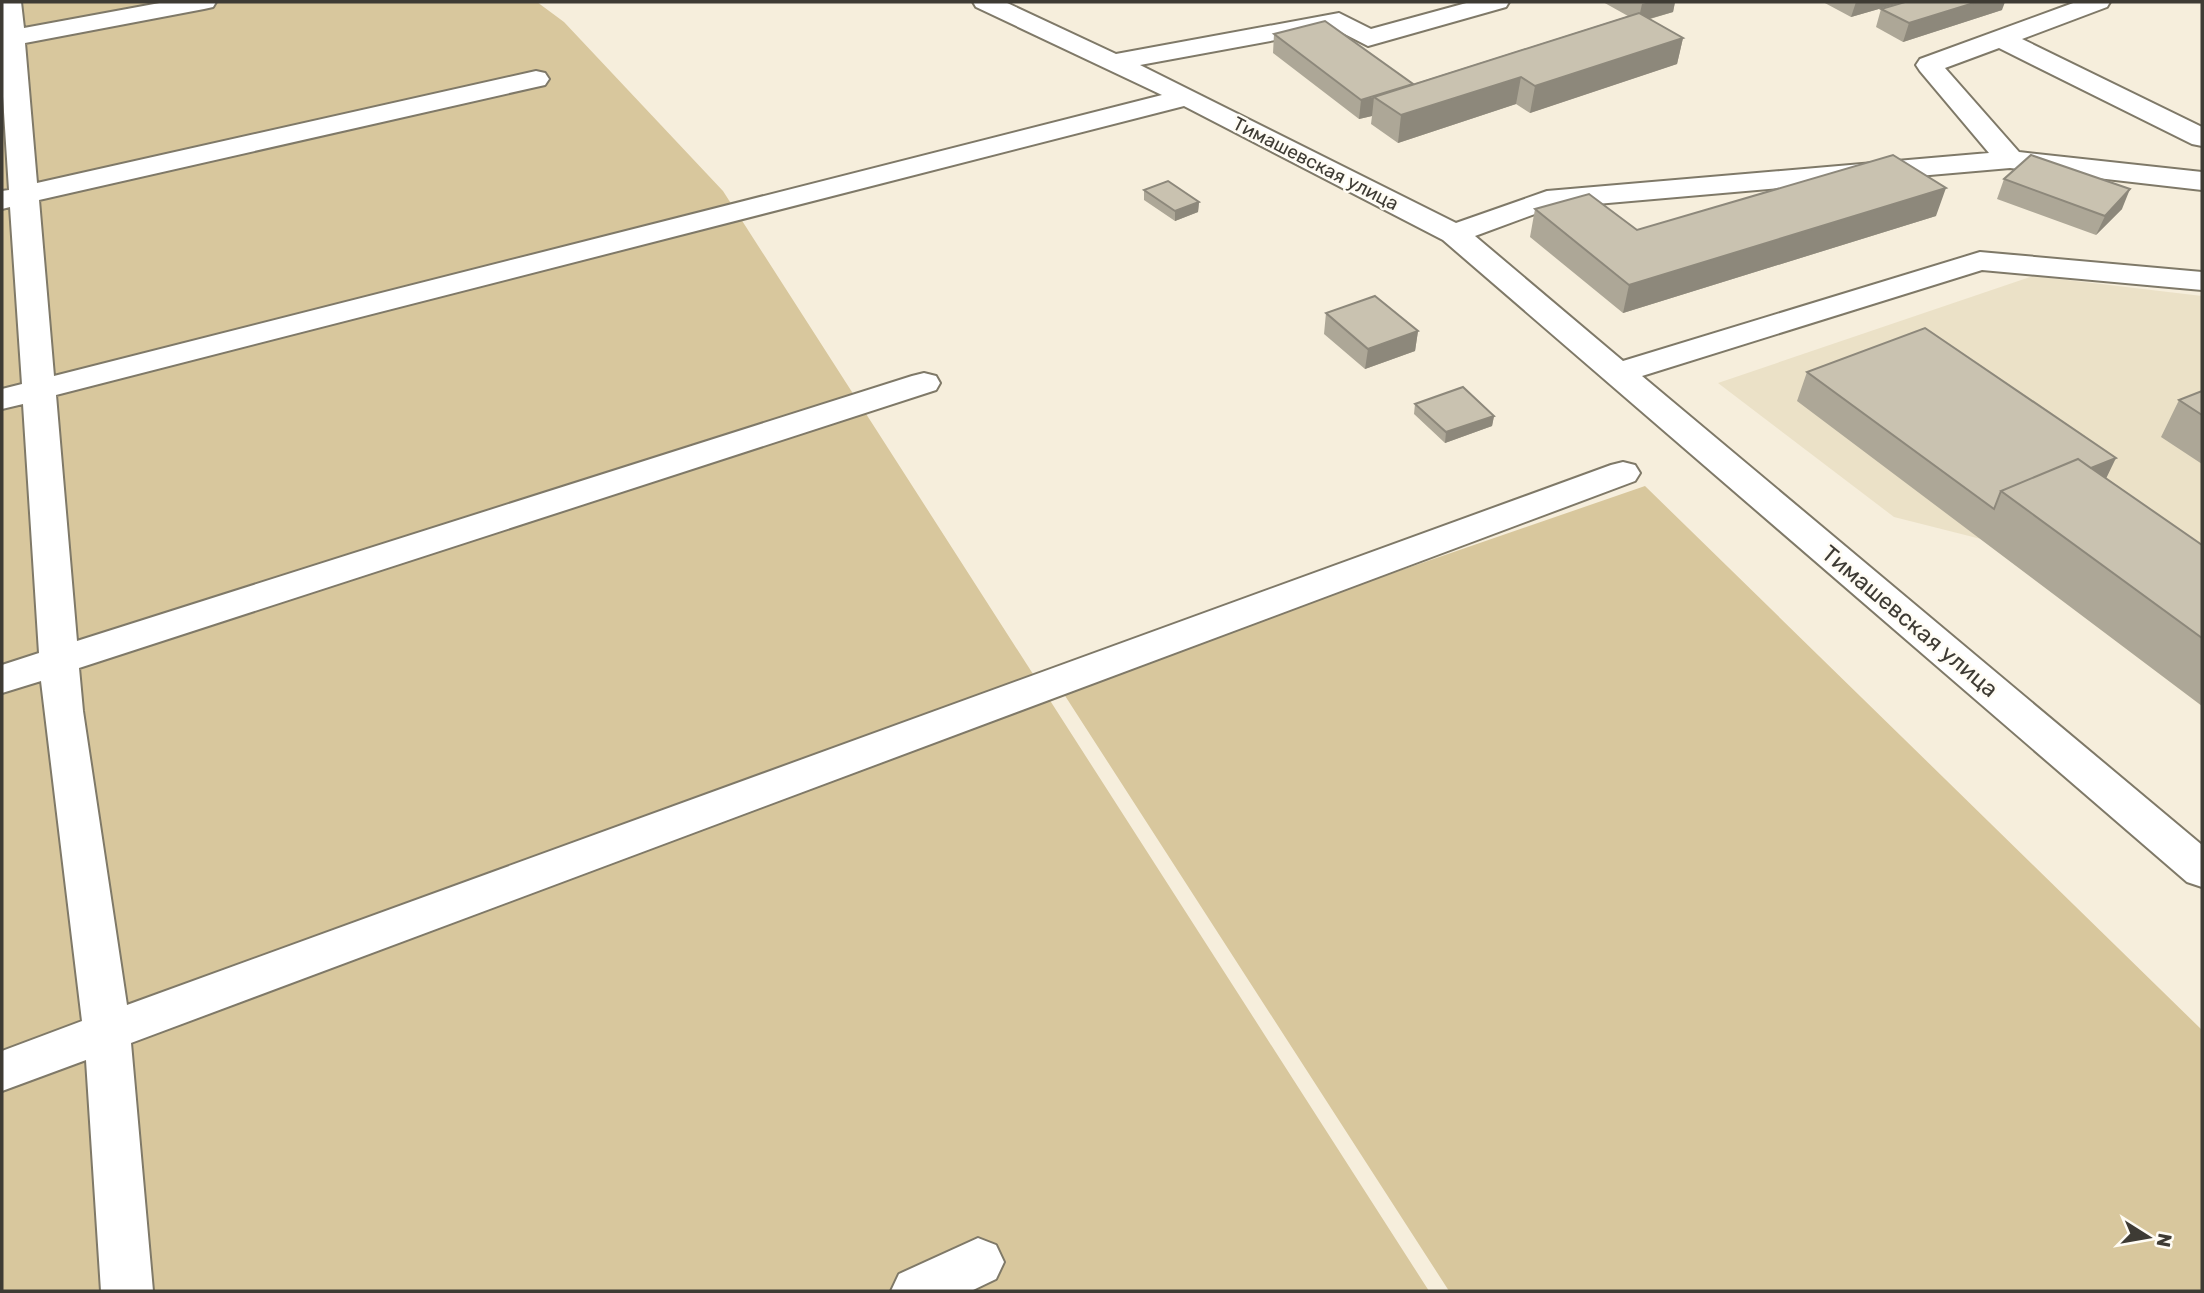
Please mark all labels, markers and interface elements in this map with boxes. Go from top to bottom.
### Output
street label: Тимашевская улица [1229,112,1403,215]
street label: Тимашевская улица [1816,539,2004,703]
north arrow [2113,1202,2183,1272]
text: N [2152,1231,2177,1249]

